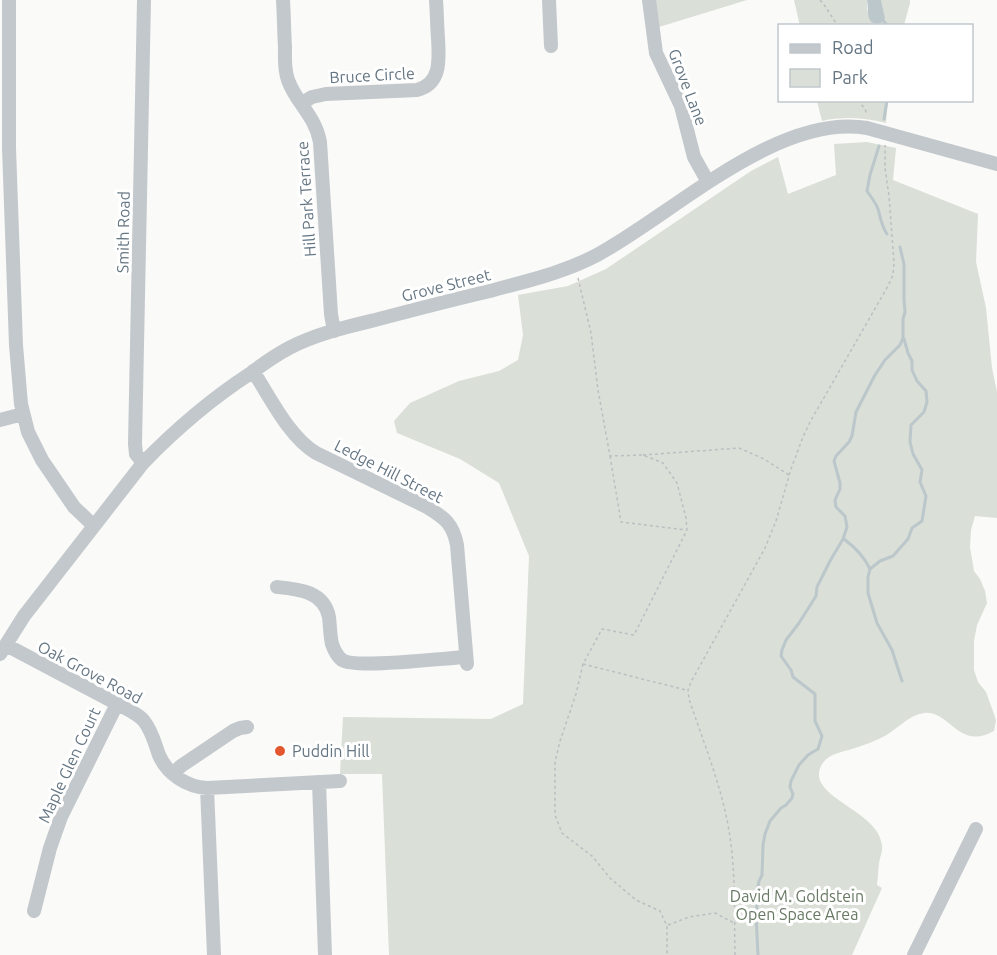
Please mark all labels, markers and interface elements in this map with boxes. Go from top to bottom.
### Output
legend [778,24,973,102]
text: Road [832,37,874,57]
street label: Grove Lane [665,46,711,128]
street label: Bruce Circle [329,64,415,86]
text: Park [832,67,868,87]
street label: Hill Park Terrace [293,140,319,258]
street label: Smith Road [113,191,133,273]
street label: Grove Street [400,265,493,305]
street label: Ledge Hill Street [332,436,447,507]
street label: Oak Grove Road [35,637,145,707]
street label: Maple Glen Court [34,704,104,826]
place label: Puddin Hill [292,742,370,760]
marker: Puddin Hill [273,744,287,758]
park label: David M. Goldstein Open Space Area [730,887,864,923]

